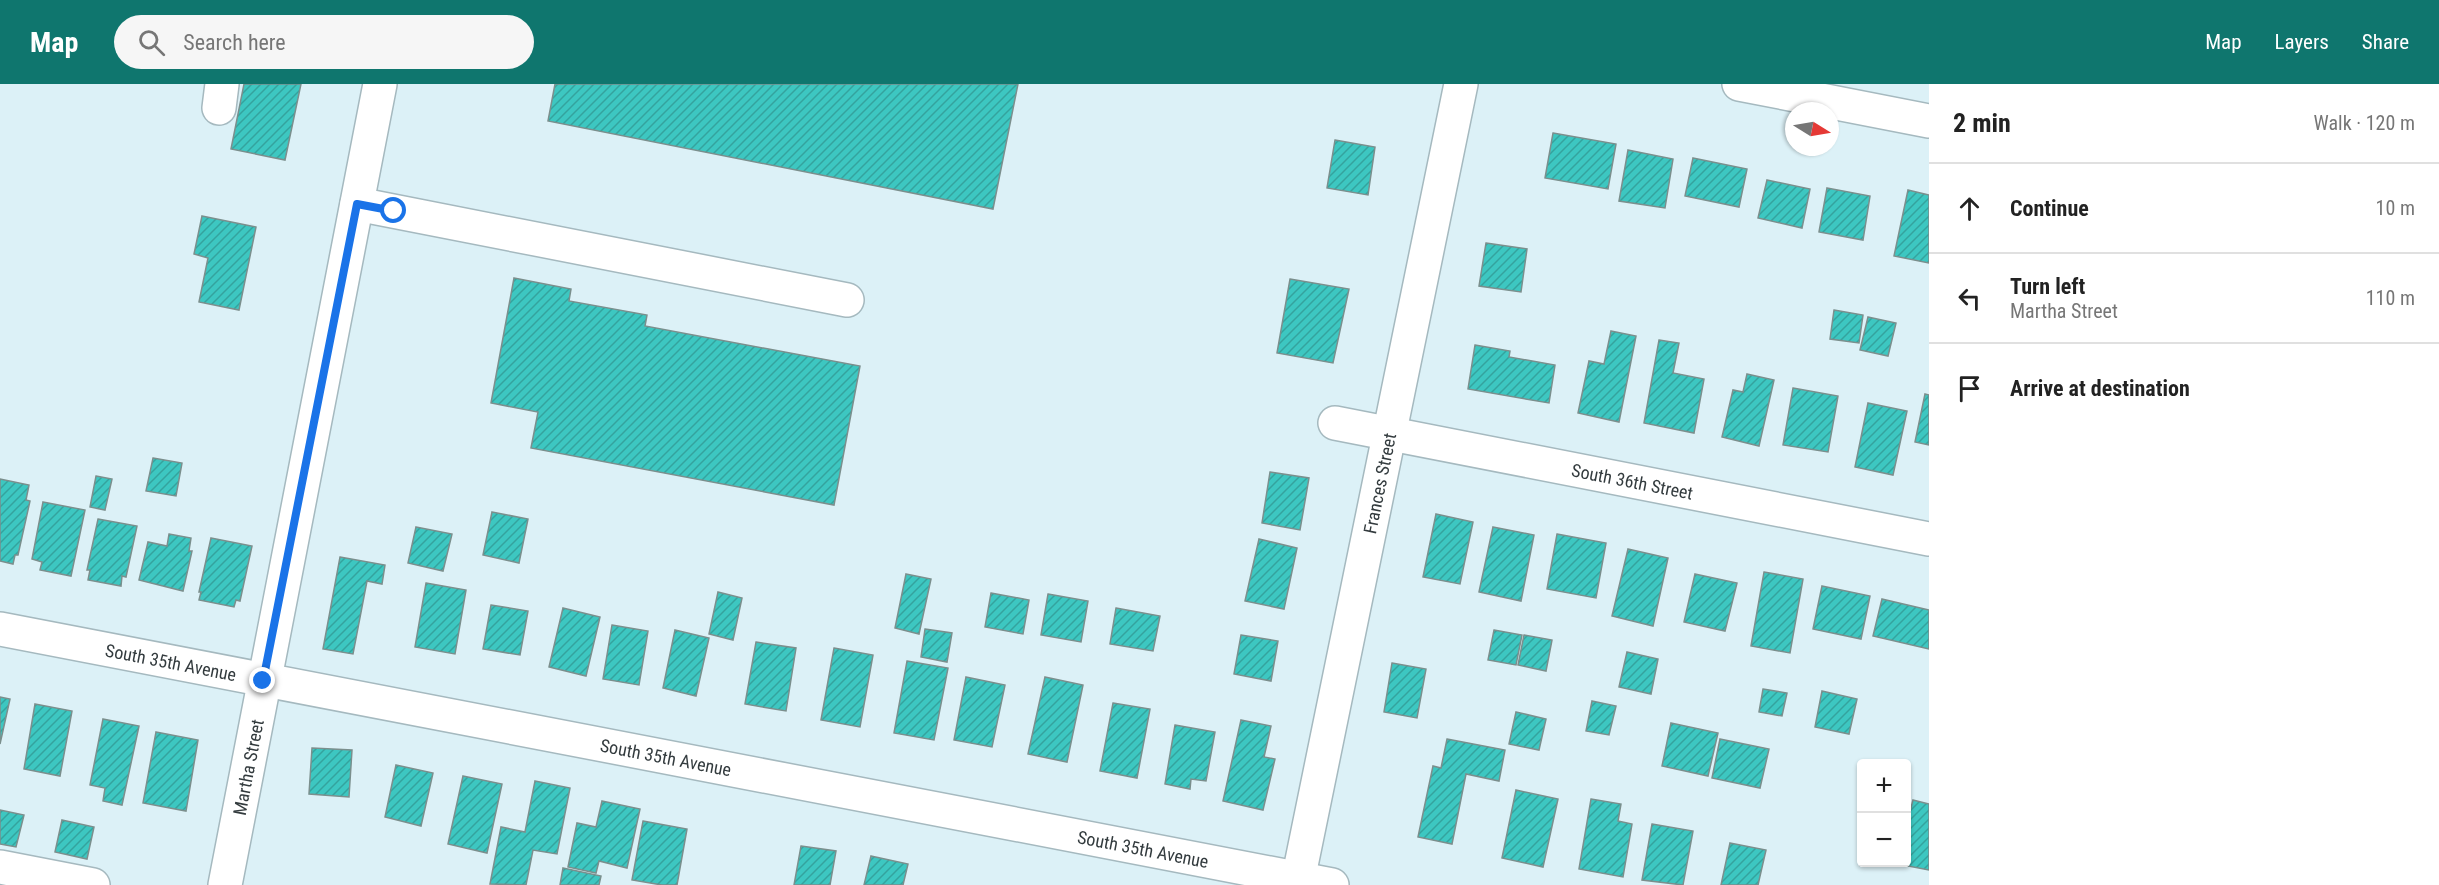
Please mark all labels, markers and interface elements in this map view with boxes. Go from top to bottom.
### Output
search box [114,15,534,69]
text: Map [30,26,78,59]
icon: search [135,26,168,59]
text: Search here [183,30,286,55]
text: Map [2205,30,2242,54]
text: Layers [2275,30,2329,54]
text: Share [2362,30,2409,54]
north arrow [1785,102,1839,156]
text: 2 min [1953,108,2011,138]
text: Walk · 120 m [2314,111,2415,135]
icon: ahead [1953,192,1986,225]
text: Continue [2010,196,2089,221]
text: 10 m [2376,196,2415,220]
route start [380,197,406,223]
text: Turn left [2010,274,2085,299]
icon: left [1953,282,1986,315]
text: 110 m [2366,286,2415,310]
text: Martha Street [2010,299,2118,323]
icon: arrive [1953,372,1986,405]
text: Arrive at destination [2010,376,2190,401]
street label: Frances Street [1359,431,1400,536]
street label: South 36th Street [1570,459,1695,503]
street label: South 35th Avenue [104,639,238,685]
route end [249,667,275,693]
street label: Martha Street [228,717,267,817]
street label: South 35th Avenue [598,734,733,780]
map controls [1857,759,1911,867]
button: + [1857,759,1911,813]
button: − [1857,813,1911,867]
street label: South 35th Avenue [1076,826,1210,872]

